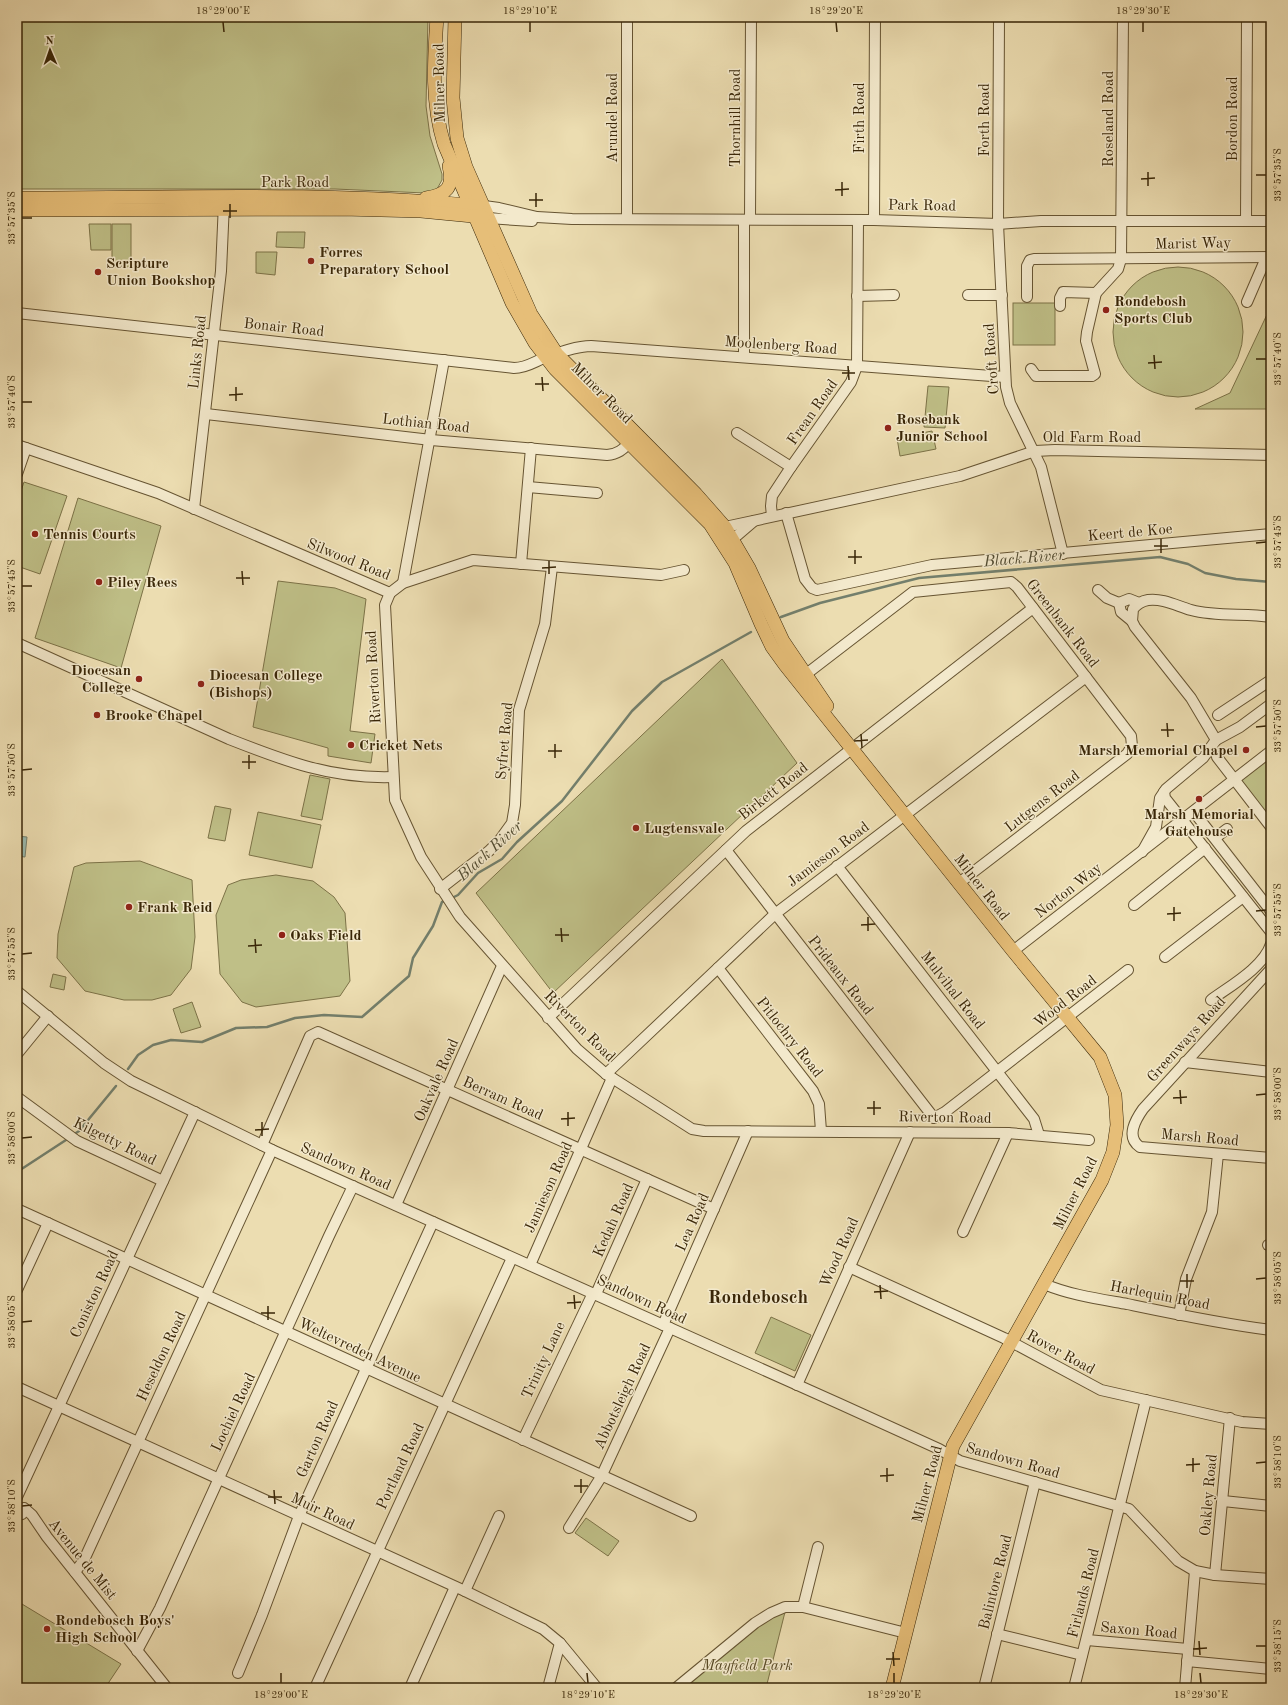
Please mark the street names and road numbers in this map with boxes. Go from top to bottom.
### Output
street label: Milner Road [432,43,449,123]
street label: Thornhill Road [729,69,744,167]
street label: Roseland Road [1102,71,1117,167]
street label: Arundel Road [606,73,621,163]
street label: Bordon Road [1226,76,1241,161]
street label: Firth Road [853,82,868,154]
street label: Forth Road [978,83,993,157]
street label: Park Road [261,176,329,191]
street label: Park Road [888,198,957,215]
street label: Marist Way [1155,236,1231,253]
street label: Links Road [187,314,210,390]
street label: Bonair Road [243,317,325,340]
street label: Croft Road [983,323,1002,395]
street label: Moolenberg Road [724,335,838,358]
street label: Milner Road [568,361,634,428]
street label: Frean Road [785,377,841,448]
street label: Lothian Road [381,412,471,437]
street label: Old Farm Road [1043,431,1142,446]
street label: Keert de Koe [1087,522,1173,545]
street label: Silwood Road [305,537,393,584]
street label: Greenbank Road [1023,577,1101,671]
street label: Riverton Road [365,630,384,724]
street label: Syfret Road [495,701,516,781]
street label: Birkett Road [736,761,812,824]
street label: Lutgens Road [1003,768,1083,836]
street label: Jamieson Road [785,820,873,891]
street label: Milner Road [950,852,1011,924]
street label: Norton Way [1033,861,1105,922]
street label: Prideaux Road [804,933,875,1018]
street label: Mulvihal Road [917,949,987,1033]
street label: Wood Road [1032,973,1100,1031]
street label: Riverton Road [541,989,617,1066]
street label: Greenways Road [1145,994,1229,1086]
street label: Pitlochry Road [753,995,825,1081]
street label: Oakvale Road [412,1037,462,1124]
street label: Berram Road [460,1075,545,1124]
street label: Riverton Road [898,1110,992,1127]
street label: Kilgetty Road [70,1116,158,1169]
street label: Marsh Road [1160,1128,1240,1149]
street label: Jamieson Road [523,1140,576,1235]
street label: Sandown Road [298,1141,393,1194]
street label: Milner Road [1052,1155,1101,1232]
street label: Kedah Road [591,1181,637,1260]
street label: Lea Road [674,1191,713,1254]
street label: Wood Road [818,1215,863,1290]
street label: Coniston Road [69,1248,122,1341]
street label: Sandown Road [594,1273,689,1328]
street label: Harlequin Road [1108,1279,1211,1314]
street label: Heseldon Road [135,1309,190,1404]
street label: Weltevreden Avenue [296,1316,423,1386]
street label: Trinity Lane [520,1320,569,1401]
street label: Rover Road [1024,1328,1097,1378]
street label: Abbotsleigh Road [592,1341,655,1452]
street label: Lochiel Road [210,1371,259,1454]
street label: Garton Road [295,1399,342,1480]
street label: Portland Road [375,1421,428,1512]
street label: Sandown Road [964,1441,1062,1482]
street label: Milner Road [911,1444,946,1525]
street label: Oakley Road [1198,1453,1221,1537]
street label: Muir Road [288,1491,357,1534]
street label: Avenue de Mist [45,1517,119,1603]
street label: Balintore Road [977,1533,1016,1631]
street label: Firlands Road [1066,1547,1103,1640]
street label: Saxon Road [1100,1621,1178,1642]

